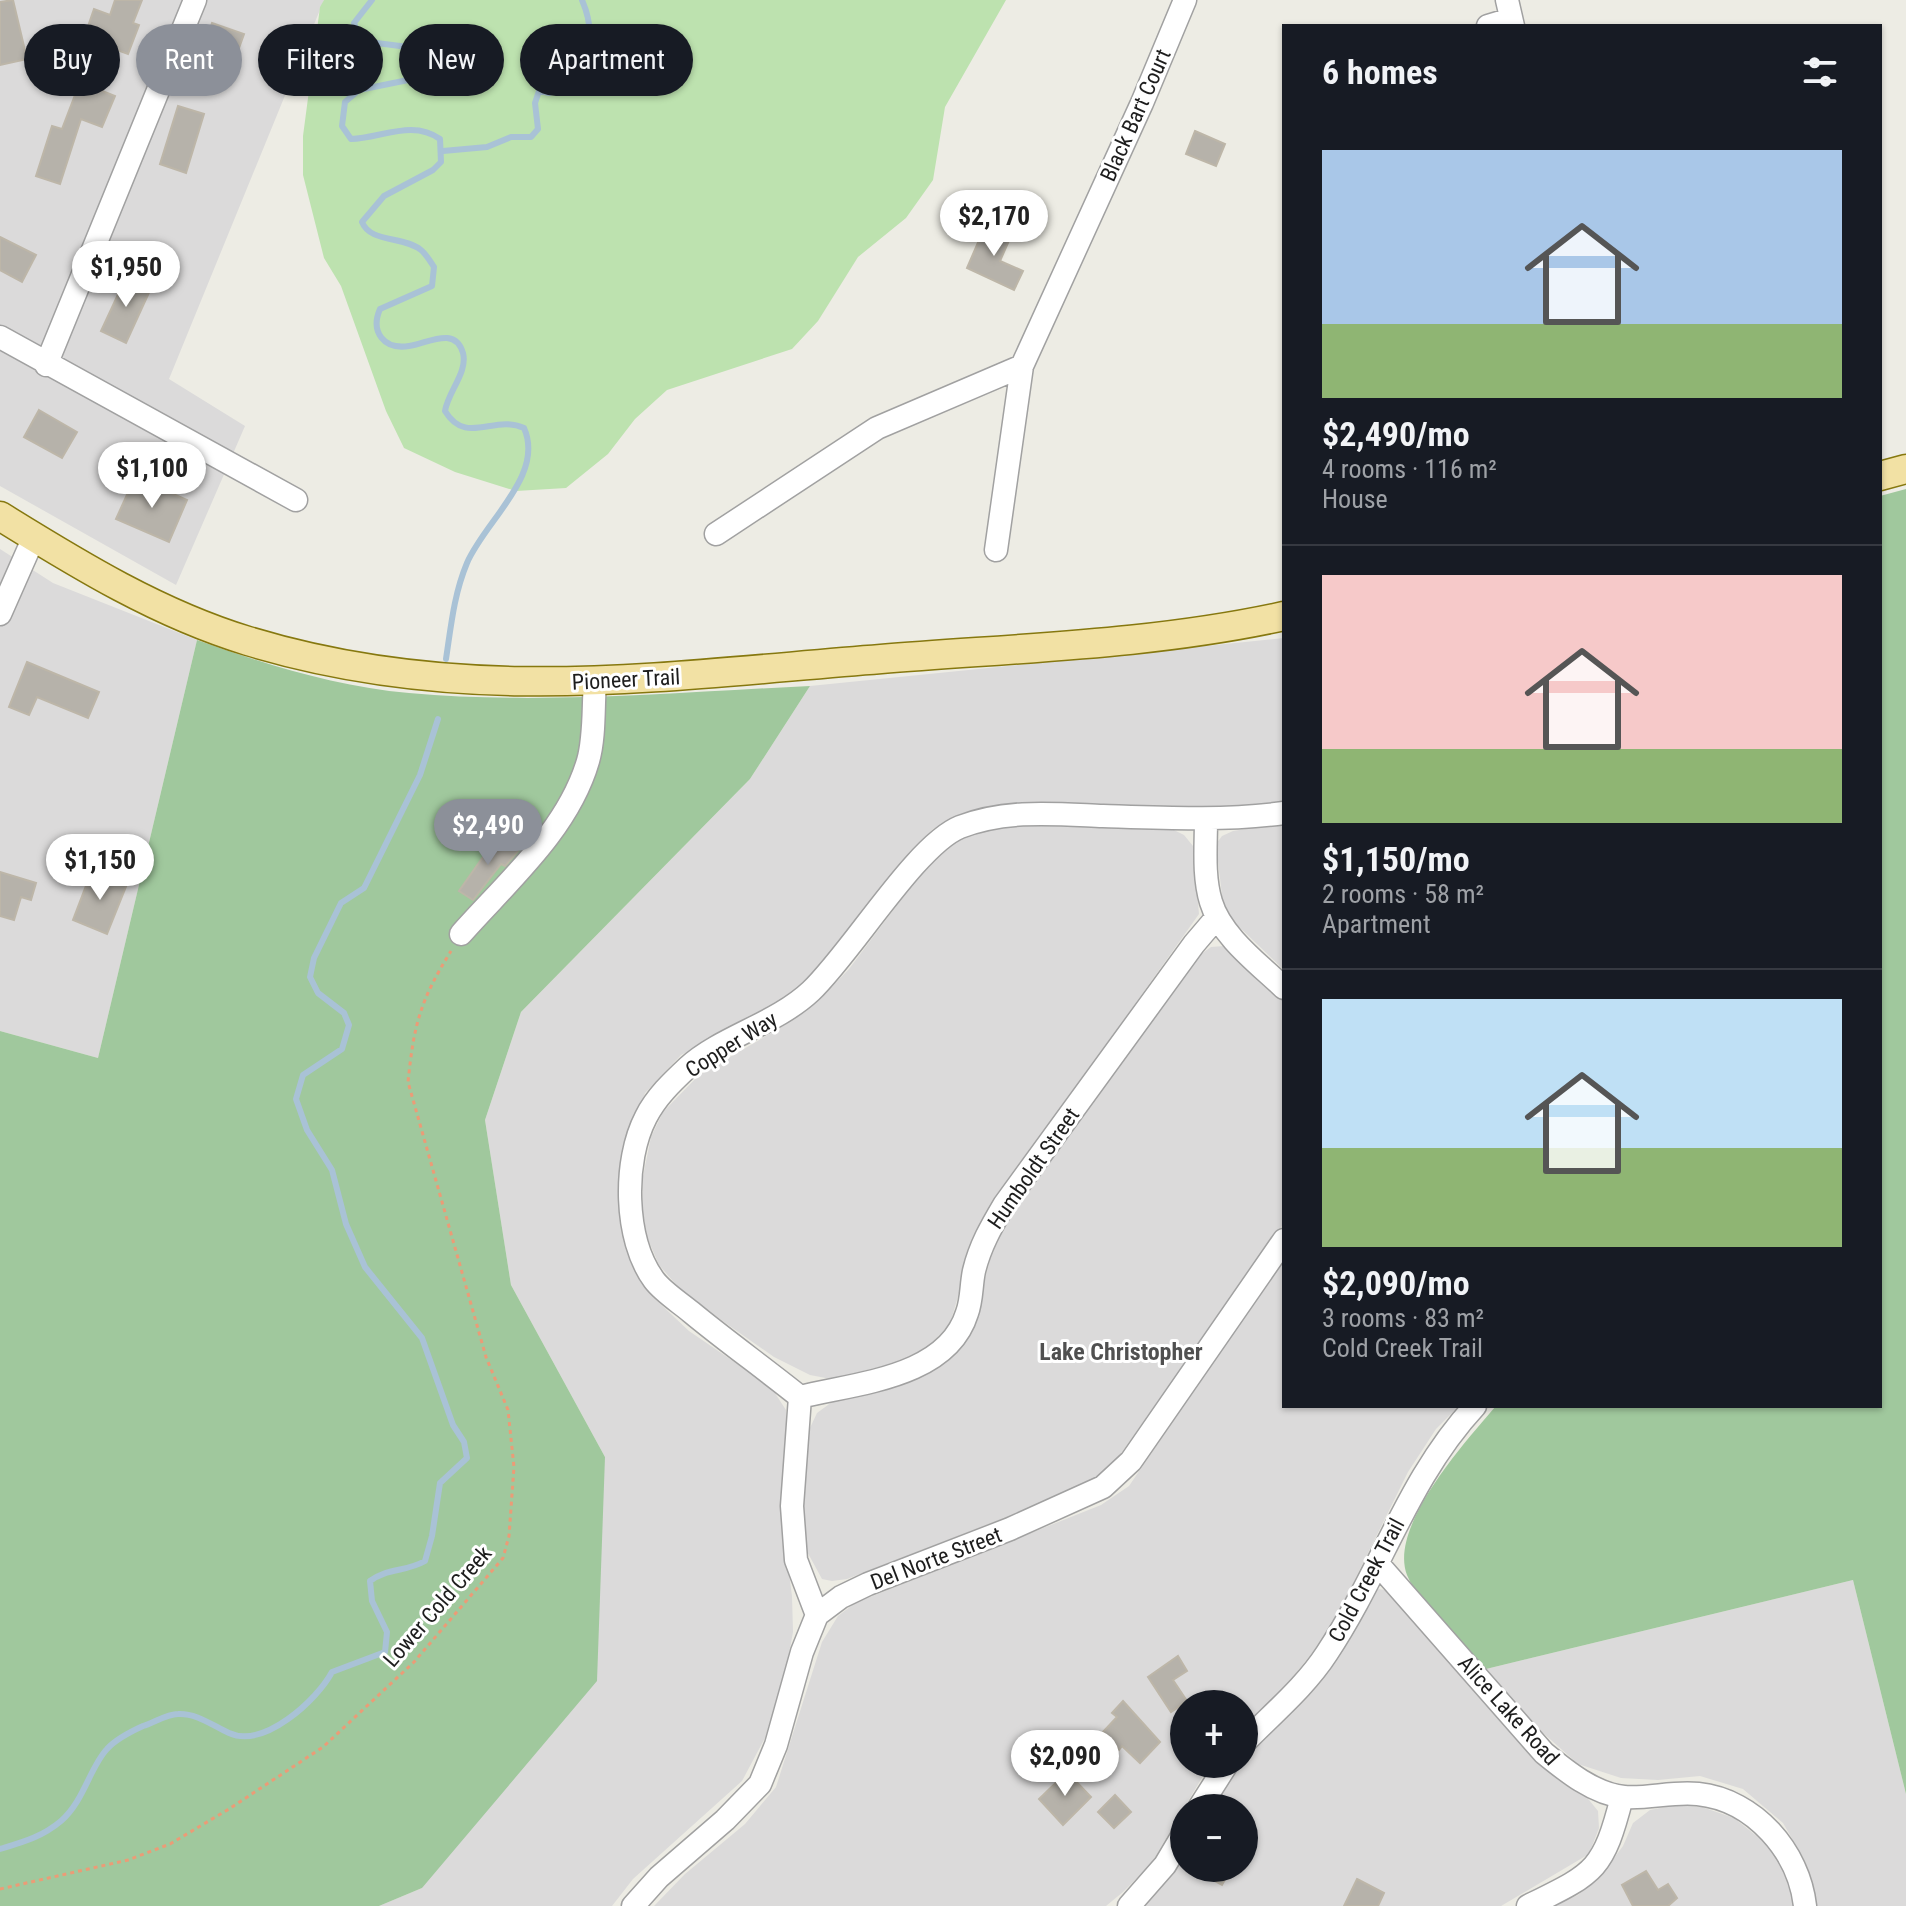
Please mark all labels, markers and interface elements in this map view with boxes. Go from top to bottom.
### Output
chip: Buy [24,24,120,96]
chip: Rent [136,24,242,96]
chip: Filters [258,24,383,96]
chip: New [399,24,504,96]
chip: Apartment [520,24,693,96]
street label: Black Bart Court [1095,45,1176,185]
icon: filters [1798,50,1842,94]
text: 6 homes [1322,52,1438,92]
pin: $2,170 [929,190,1059,258]
text: $2,170 [958,201,1030,231]
icon: home [1510,202,1654,346]
pin: $1,950 [61,241,191,309]
text: $1,950 [90,252,162,282]
text: $2,490/mo [1322,414,1470,454]
pin: $1,100 [87,442,217,510]
text: $1,100 [116,453,188,483]
text: 4 rooms · 116 m² [1322,454,1497,484]
text: House [1322,484,1388,514]
icon: home [1510,627,1654,771]
street label: Pioneer Trail [571,664,681,695]
pin: $2,490 [423,799,553,867]
text: $2,490 [452,810,524,840]
pin: $1,150 [35,834,165,902]
text: $1,150/mo [1322,839,1470,879]
text: $1,150 [64,845,136,875]
text: 2 rooms · 58 m² [1322,879,1484,909]
text: Apartment [1322,909,1431,939]
street label: Copper Way [681,1006,782,1082]
icon: home [1510,1051,1654,1195]
street label: Humboldt Street [983,1103,1084,1234]
text: $2,090/mo [1322,1263,1470,1303]
text: 3 rooms · 83 m² [1322,1303,1484,1333]
text: Cold Creek Trail [1322,1333,1483,1363]
district label: Lake Christopher [1039,1338,1203,1366]
street label: Cold Creek Trail [1323,1514,1409,1646]
street label: Del Norte Street [867,1522,1005,1595]
street label: Lower Cold Creek [378,1541,497,1672]
street label: Alice Lake Road [1453,1650,1564,1770]
map controls [1170,1690,1258,1882]
button: + [1170,1690,1258,1778]
pin: $2,090 [1000,1730,1130,1798]
text: $2,090 [1029,1741,1101,1771]
button: − [1170,1794,1258,1882]

